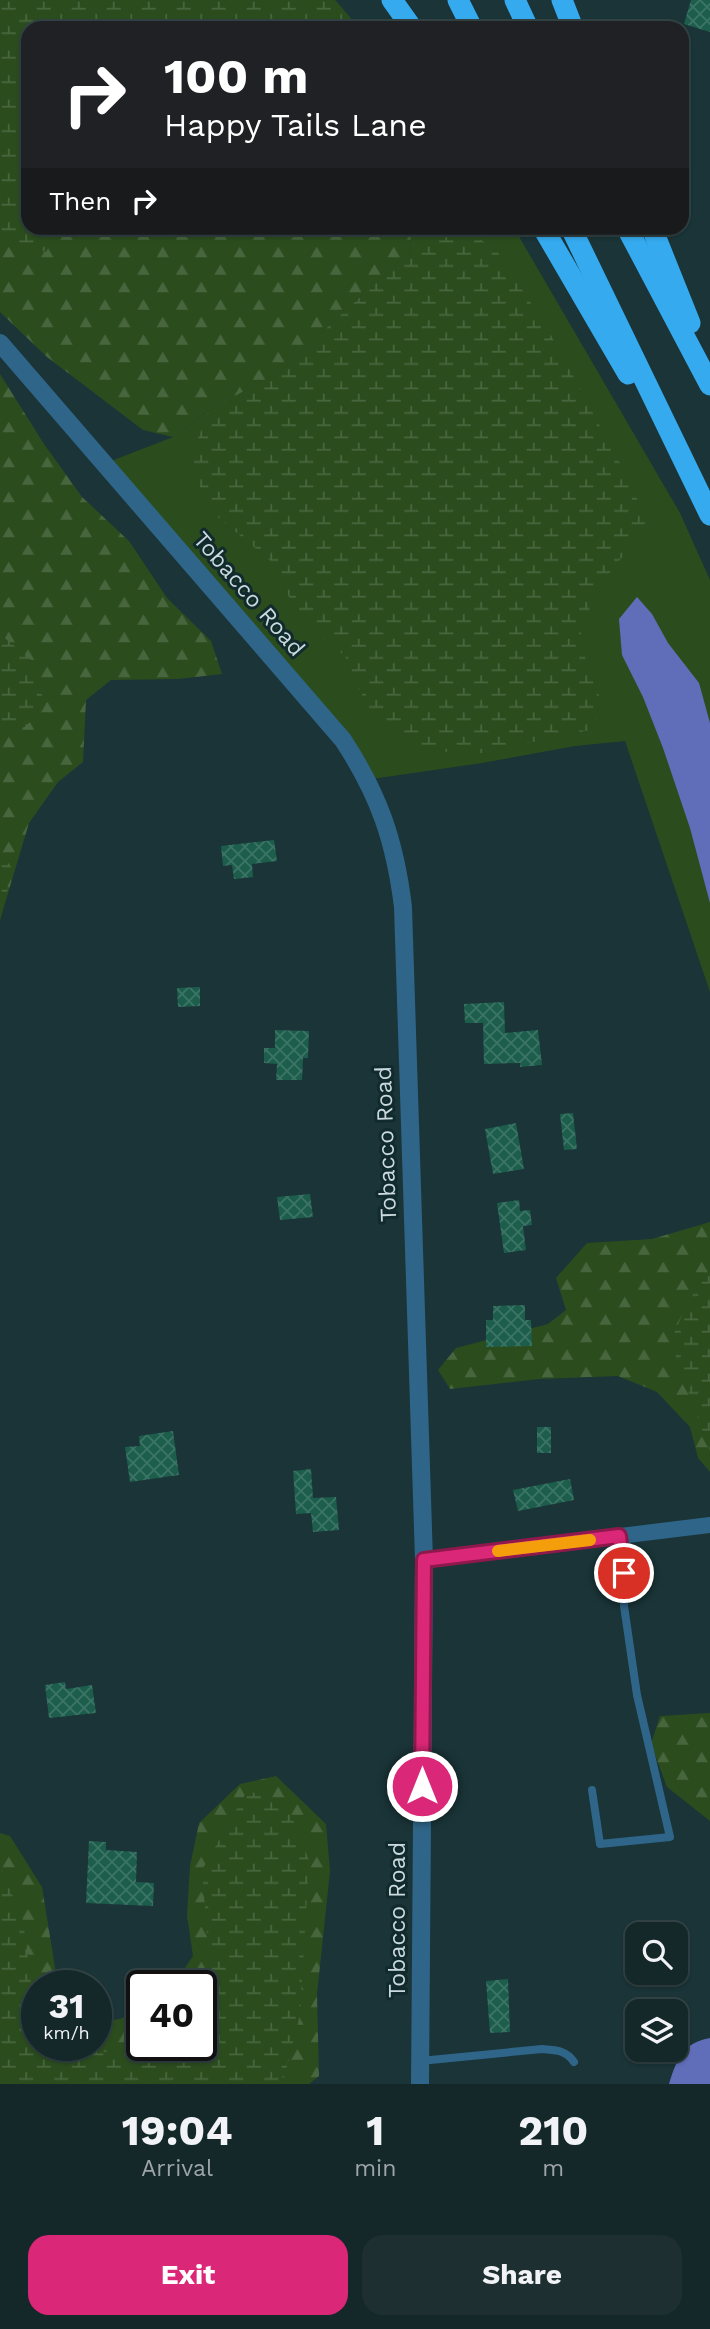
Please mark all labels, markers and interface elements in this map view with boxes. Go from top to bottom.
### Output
text: 100 m [164,47,308,105]
icon: right [49,49,140,140]
text: Happy Tails Lane [164,106,427,144]
icon: right [125,182,163,220]
text: Then [49,186,111,216]
street label: Tobacco Road [188,526,310,662]
street label: Tobacco Road [370,1065,402,1223]
pin [594,1543,654,1603]
icon: arrive [605,1554,643,1592]
position arrow [385,1749,459,1823]
street label: Tobacco Road [384,1842,411,1998]
map controls [625,1922,688,2062]
button: search [625,1922,688,1985]
speed limit sign: 40 [126,1970,217,2061]
text: 31 [49,1985,84,2027]
button: layers [625,1999,688,2062]
text: km/h [43,2022,90,2043]
text: 19:04 [122,2106,233,2155]
text: 1 [366,2106,384,2155]
text: 210 [518,2106,588,2155]
text: Arrival [141,2155,213,2182]
text: min [354,2155,396,2182]
text: m [542,2155,564,2182]
button: Exit [28,2235,348,2315]
button: Share [362,2235,682,2315]

